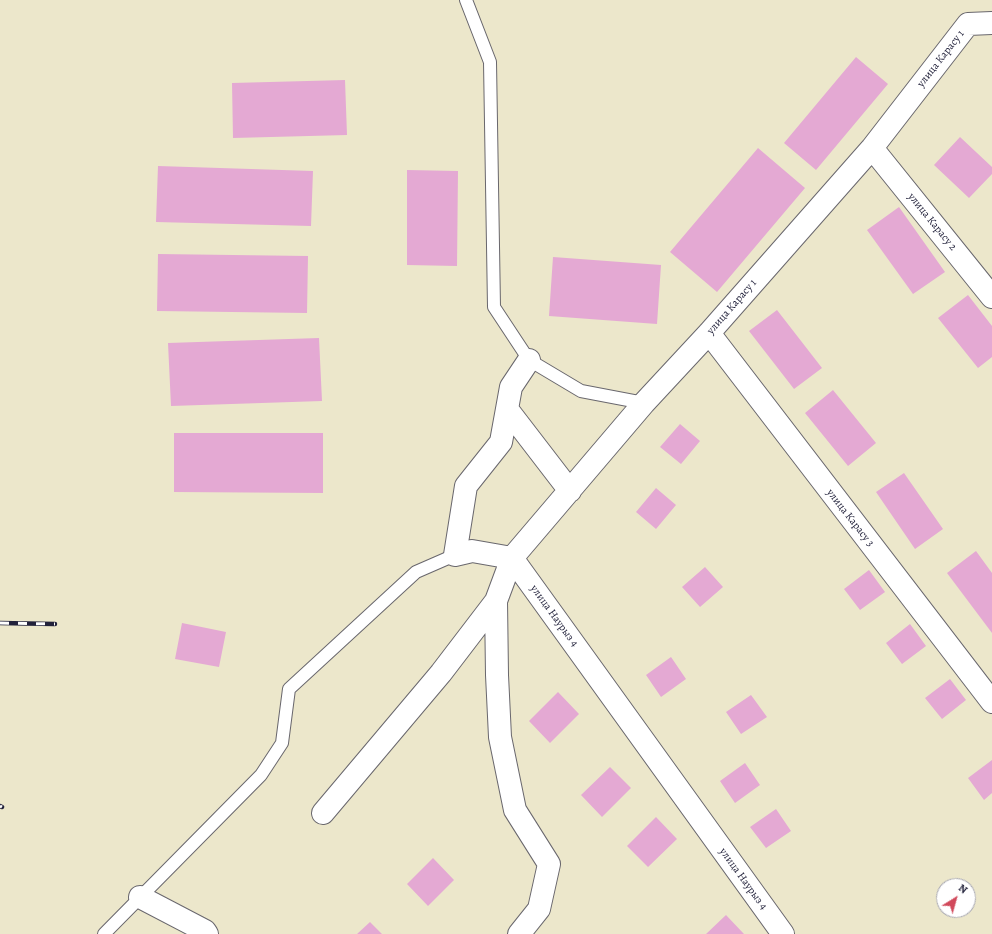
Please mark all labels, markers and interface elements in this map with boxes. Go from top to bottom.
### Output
street label: улица Карасу 1 [915,28,967,90]
street label: улица Карасу 2 [905,191,959,253]
street label: улица Карасу 1 [704,277,760,337]
street label: улица Карасу 3 [823,487,877,549]
street label: улица Наурыз 4 [527,583,581,649]
street label: улица Наурыз 4 [716,846,770,912]
north arrow [936,878,976,918]
text: N [955,880,971,897]

